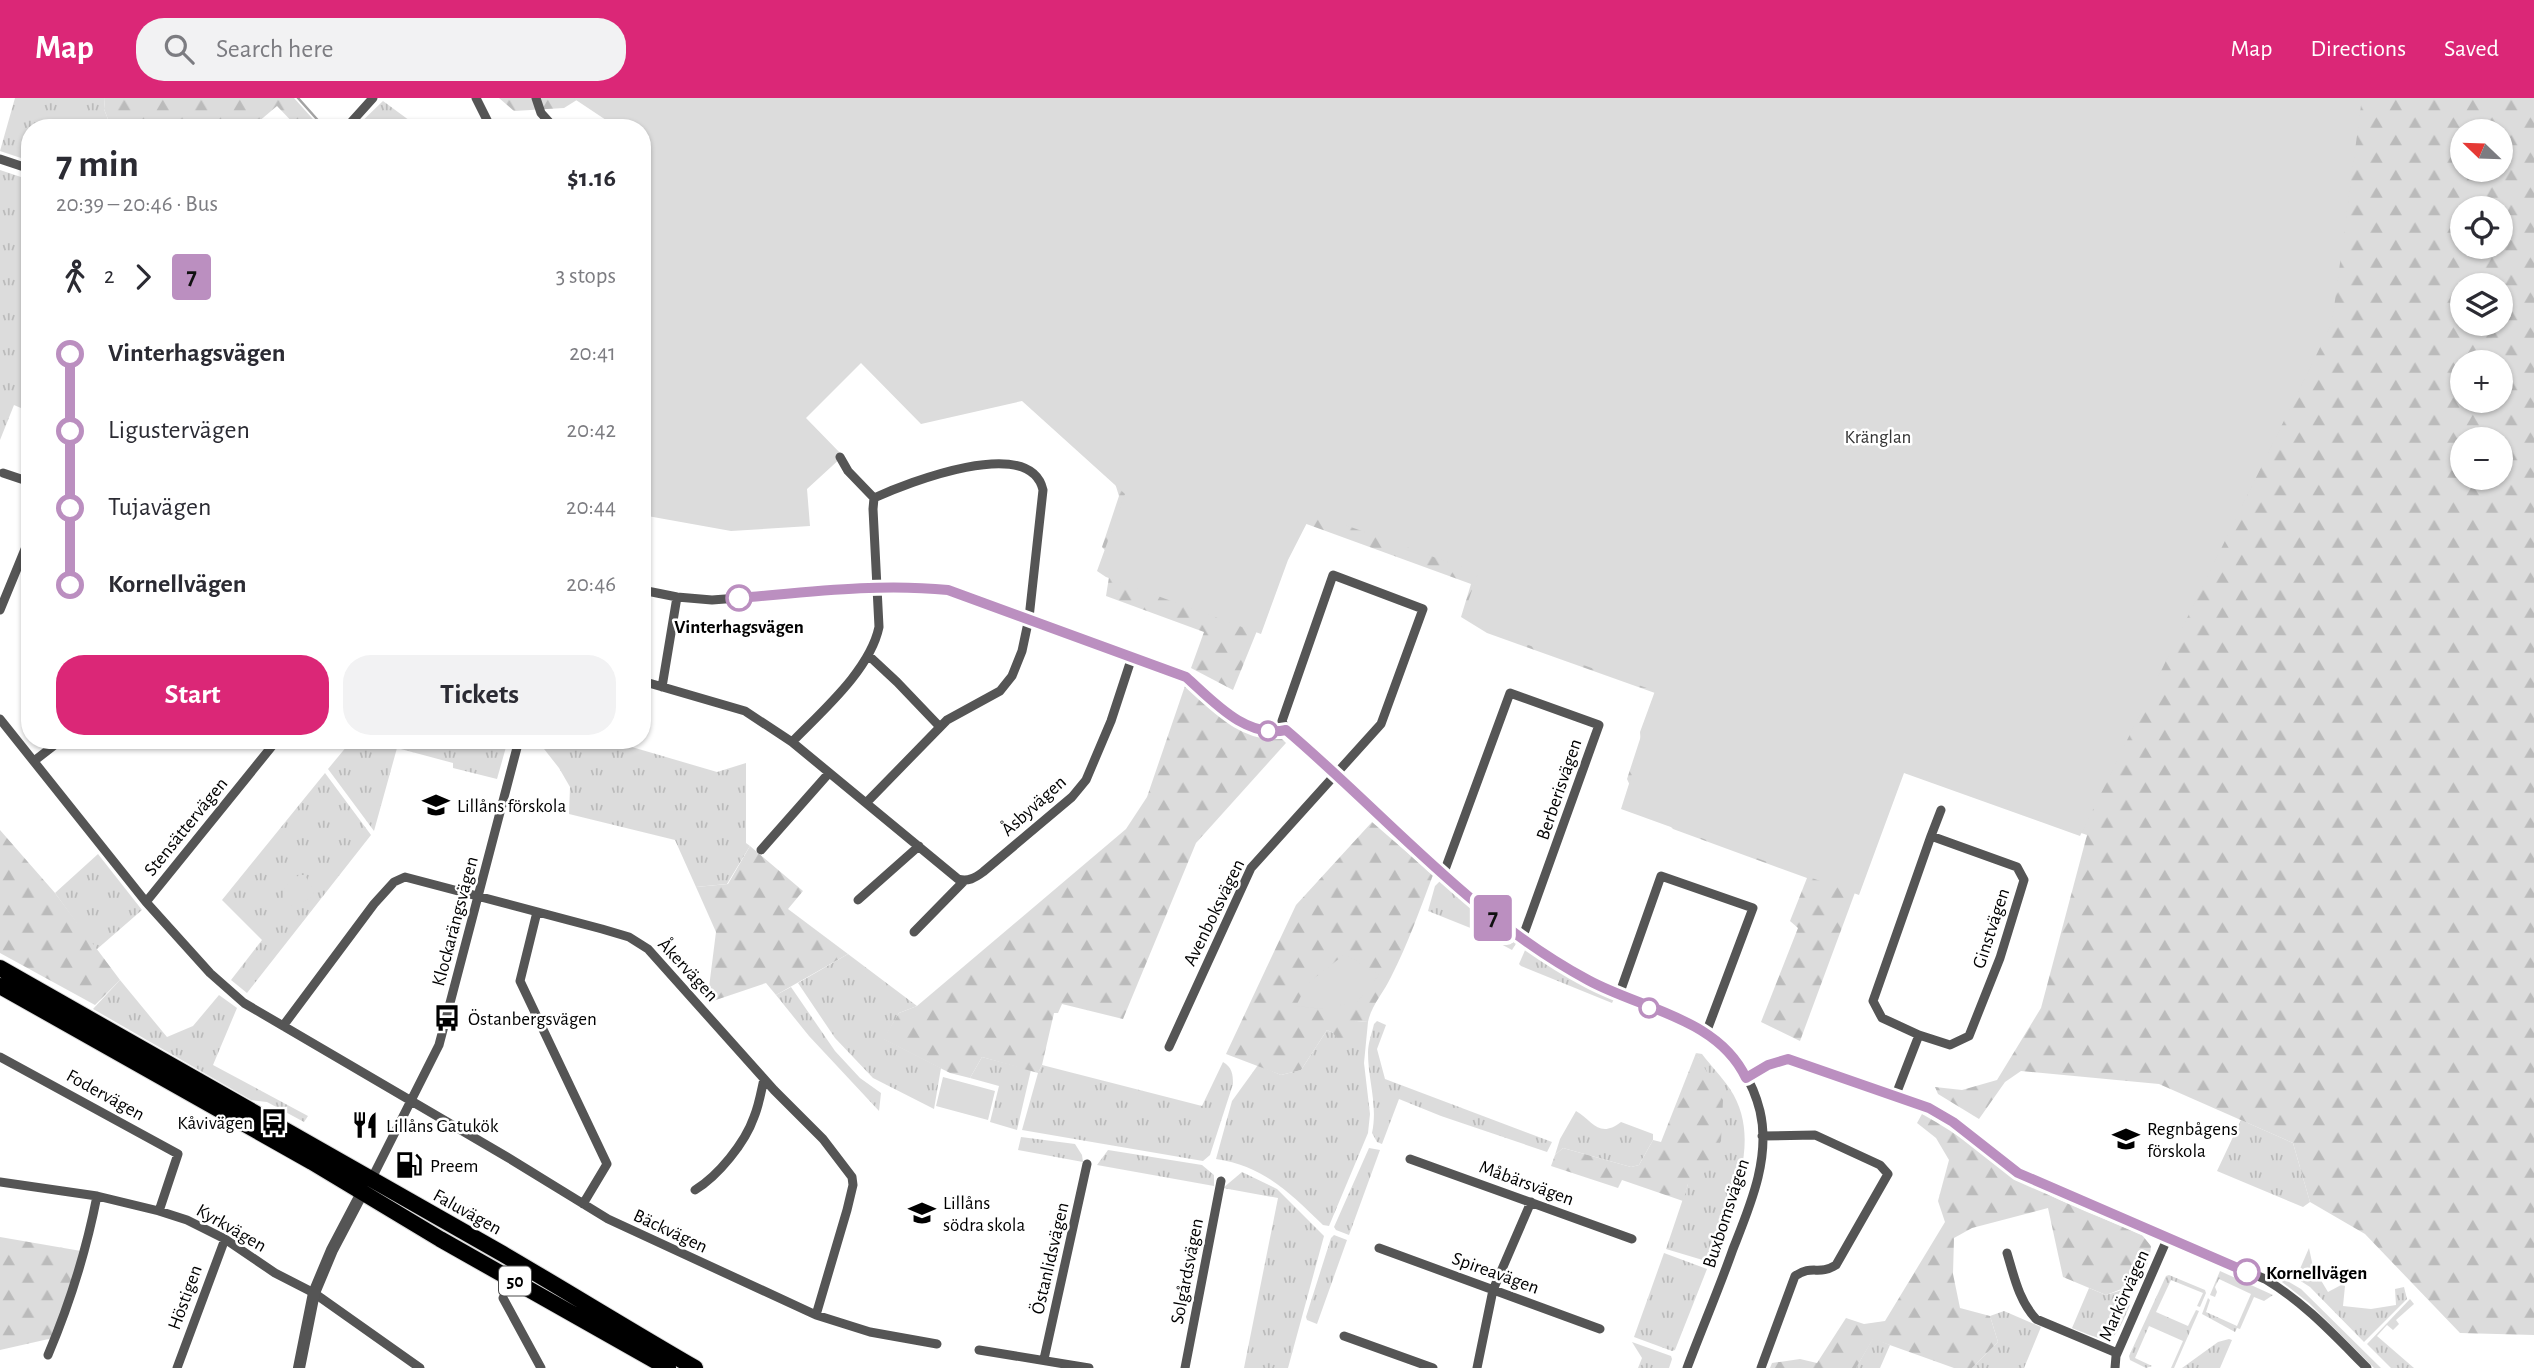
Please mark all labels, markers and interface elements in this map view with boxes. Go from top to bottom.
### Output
search box [136,18,626,81]
icon: search [160,30,198,68]
text: Map [35,32,94,65]
text: Search here [216,36,334,62]
text: Map [2230,37,2272,61]
text: Directions [2310,37,2406,61]
text: Saved [2444,37,2499,61]
north arrow [2450,119,2513,182]
map controls [2450,119,2513,490]
text: 7 min [56,146,139,184]
text: $1.16 [567,165,616,191]
text: 20:39 – 20:46 · Bus [56,193,218,216]
button: locate [2450,196,2513,259]
icon: walk [56,258,94,296]
icon: forward [124,258,162,296]
text: 2 [104,265,114,288]
text: 7 [186,265,197,289]
text: 3 stops [556,265,616,288]
button: layers [2450,273,2513,336]
text: Vinterhagsvägen [108,340,286,366]
text: 20:41 [569,342,616,365]
button: + [2450,350,2513,413]
text: Ligustervägen [108,417,250,443]
text: 20:42 [567,419,616,442]
button: − [2450,427,2513,490]
park label: Kränglan [1845,428,1911,447]
text: Tujavägen [108,494,211,520]
text: 20:44 [566,496,616,519]
text: Kornellvägen [108,571,247,597]
text: 20:46 [566,573,616,596]
marker: Vinterhagsvägen [726,585,752,611]
place label: Vinterhagsvägen [674,618,804,637]
button: Start [56,655,329,735]
button: Tickets [343,655,616,735]
unlabelled marker [1258,721,1278,741]
street label: Berberisvägen [1533,736,1586,842]
street label: Åsbyvägen [997,771,1070,840]
street label: Stensättervägen [141,774,231,880]
school or university icon: Lillåns förskola [421,790,451,820]
place label: Lillåns förskola [457,797,567,816]
street label: Klockarängsvägen [429,854,482,988]
street label: Avenboksvägen [1180,856,1248,969]
street label: Ginstvägen [1970,886,2013,971]
line badge: 7 [1470,895,1516,941]
text: 7 [1488,906,1498,930]
street label: Åkervägen [654,933,723,1005]
unlabelled marker [1639,998,1659,1018]
bus stop icon: Östanbergsvägen [432,1003,462,1033]
place label: Östanbergsvägen [468,1009,597,1029]
street label: Fodervägen [63,1066,148,1125]
bus stop icon: Kåvivägen [259,1107,289,1137]
restaurant icon: Lillåns Gatukök [350,1110,380,1140]
place label: Kåvivägen [177,1114,253,1133]
place label: Lillåns Gatukök [386,1117,499,1136]
place label: Regnbågens förskola [2147,1120,2238,1161]
school or university icon: Regnbågens förskola [2111,1124,2141,1154]
fuel station icon: Preem [394,1150,424,1180]
street label: Buxbomsvägen [1700,1156,1753,1270]
place label: Preem [430,1157,478,1176]
street label: Måbärsvägen [1477,1157,1576,1209]
street label: Faluvägen [430,1186,505,1239]
place label: Lillåns södra skola [943,1194,1025,1235]
school or university icon: Lillåns södra skola [907,1198,937,1228]
street label: Östanlidsvägen [1027,1200,1073,1316]
street label: Kyrkvägen [193,1201,269,1256]
street label: Bäckvägen [630,1206,710,1257]
street label: Solgårdsvägen [1168,1217,1207,1326]
street label: Markörvägen [2096,1247,2153,1344]
street label: Spireavägen [1449,1249,1541,1298]
marker: Kornellvägen [2234,1259,2260,1285]
street label: Höstigen [165,1263,206,1332]
place label: Kornellvägen [2266,1264,2367,1283]
road number: 50 [499,1266,531,1296]

